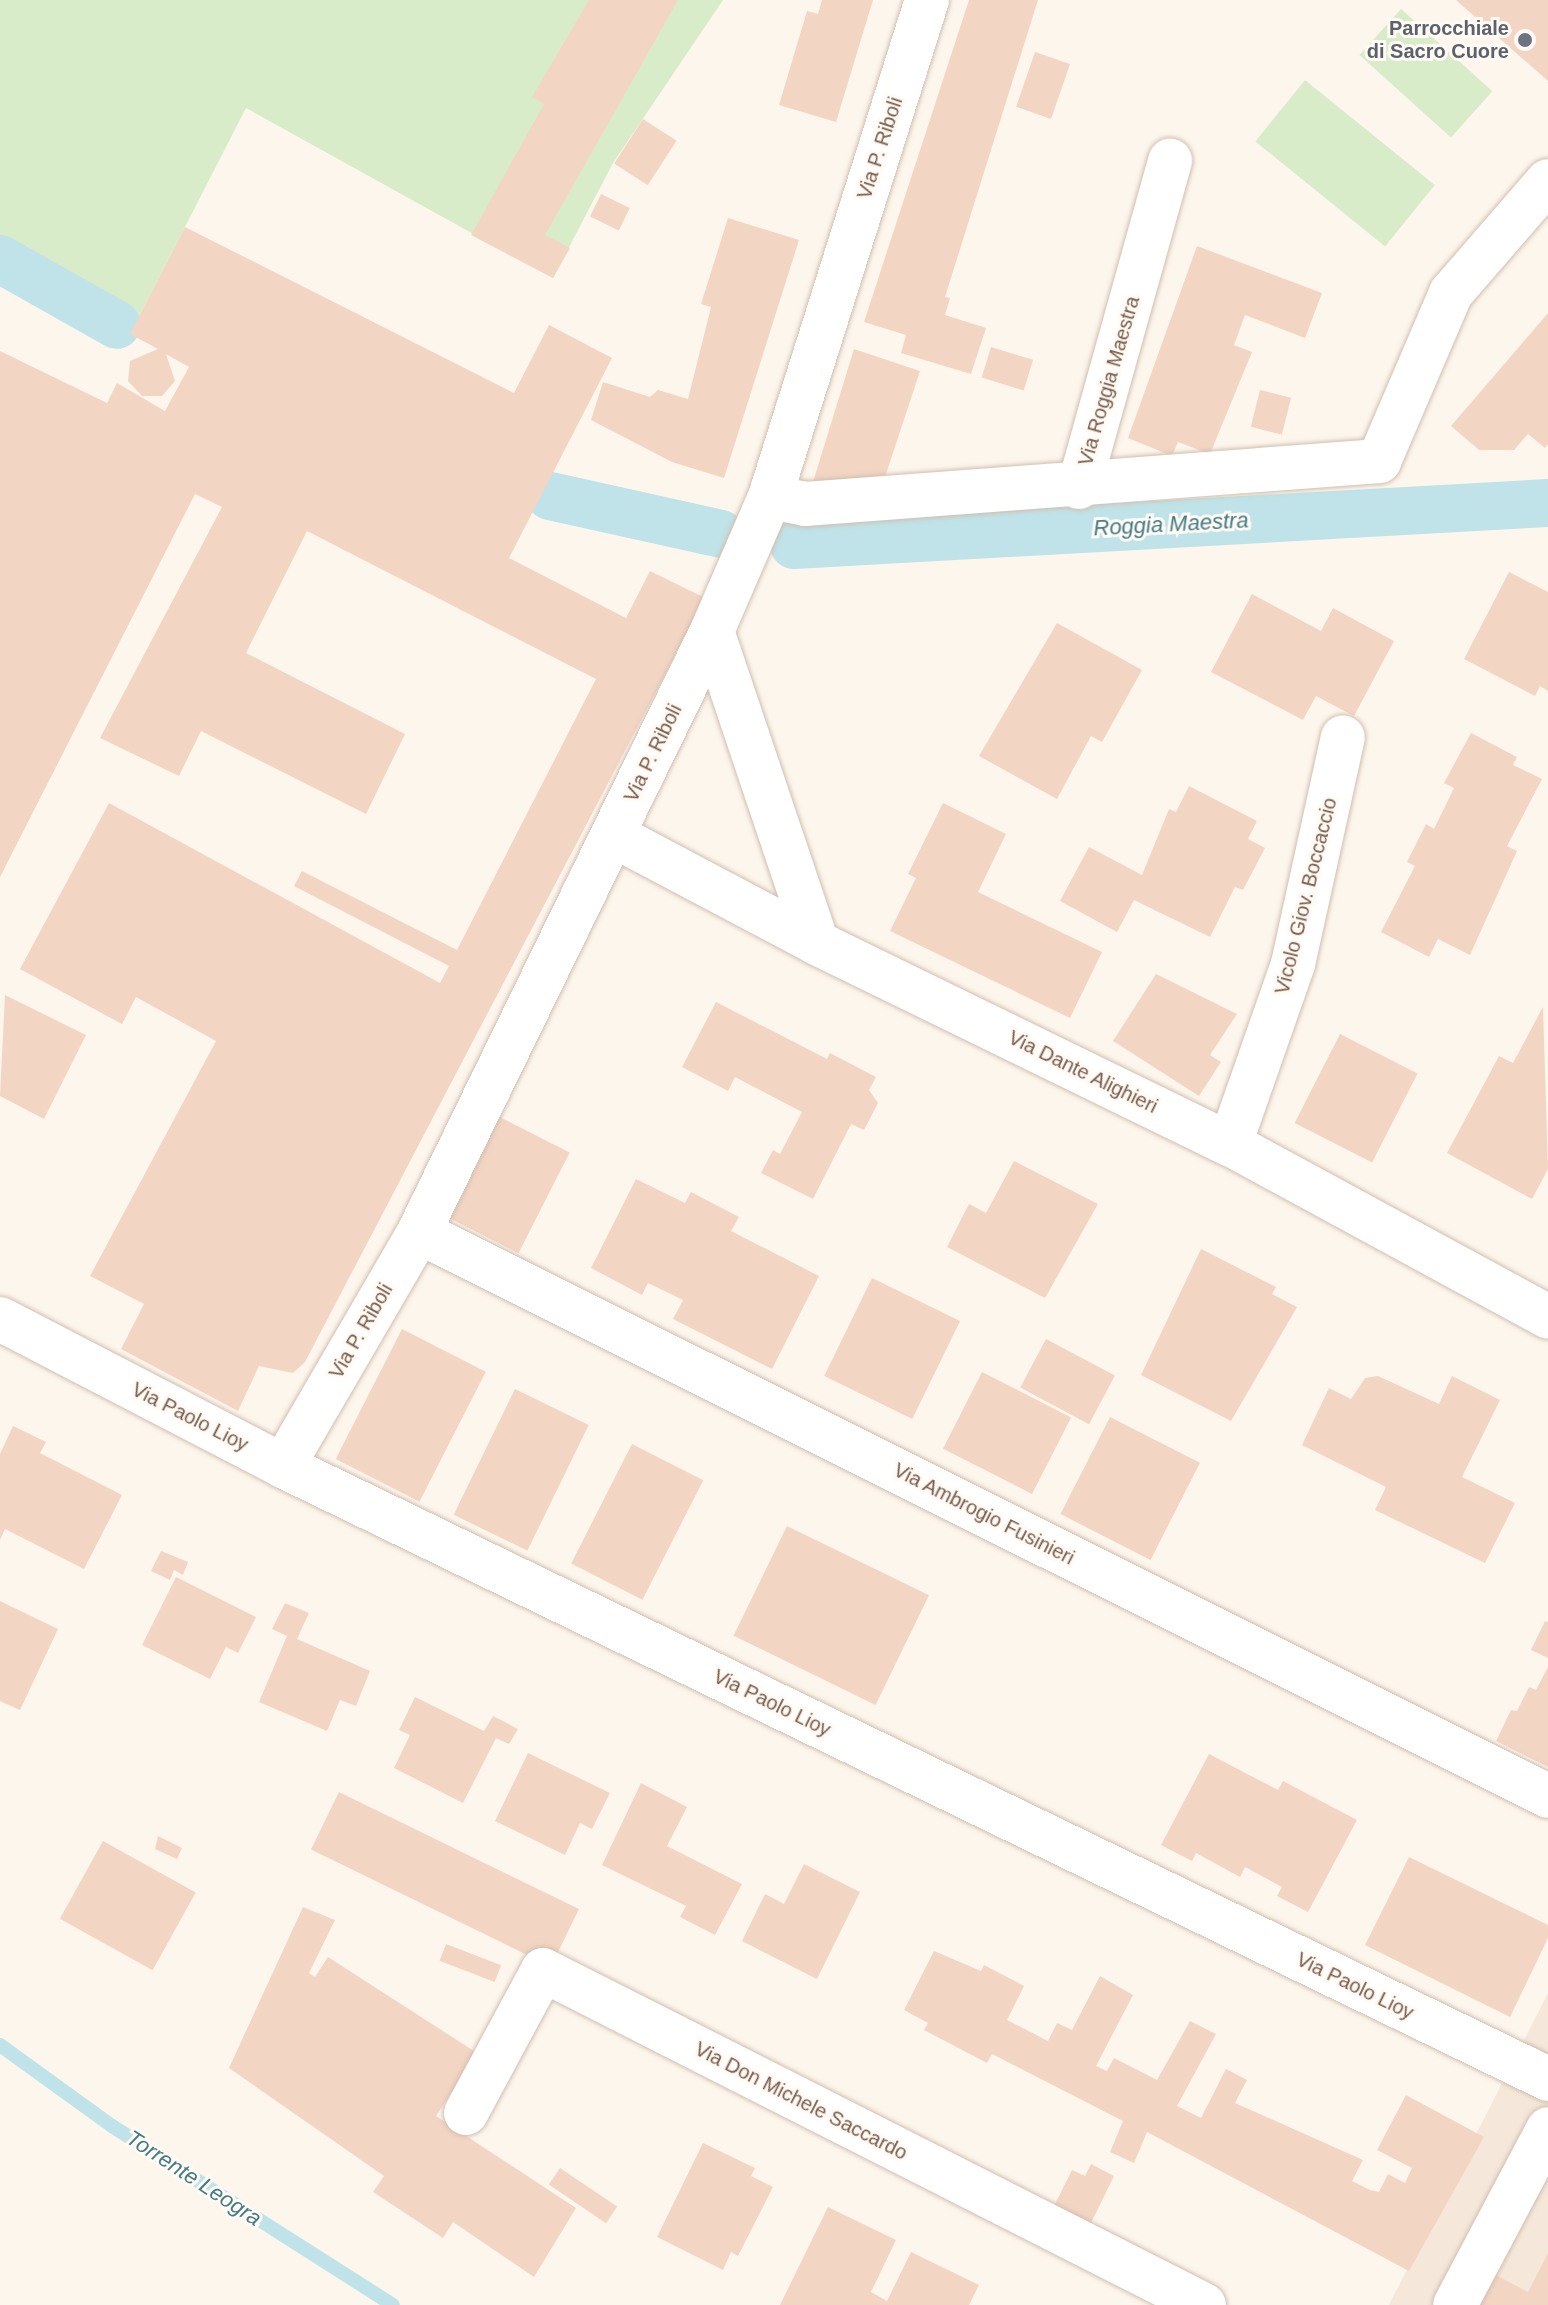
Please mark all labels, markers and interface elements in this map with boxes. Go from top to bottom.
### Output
place label: Parrocchiale di Sacro Cuore [1367,16,1509,63]
marker: Parrocchiale di Sacro Cuore [1516,31,1534,49]
street label: Via P. Riboli [852,94,908,202]
street label: Via Roggia Maestra [1073,293,1145,469]
water label: Roggia Maestra [1093,507,1249,541]
street label: Via P. Riboli [619,700,687,806]
street label: Vicolo Giov. Boccaccio [1270,795,1342,997]
street label: Via Dante Alighieri [1004,1025,1162,1119]
street label: Via P. Riboli [324,1279,398,1383]
street label: Via Paolo Lioy [128,1377,252,1457]
street label: Via Ambrogio Fusinieri [889,1458,1079,1570]
street label: Via Paolo Lioy [709,1664,835,1742]
street label: Via Paolo Lioy [1292,1947,1418,2025]
street label: Via Don Michele Saccardo [691,2037,911,2165]
water label: Torrente Leogra [122,2125,266,2231]

